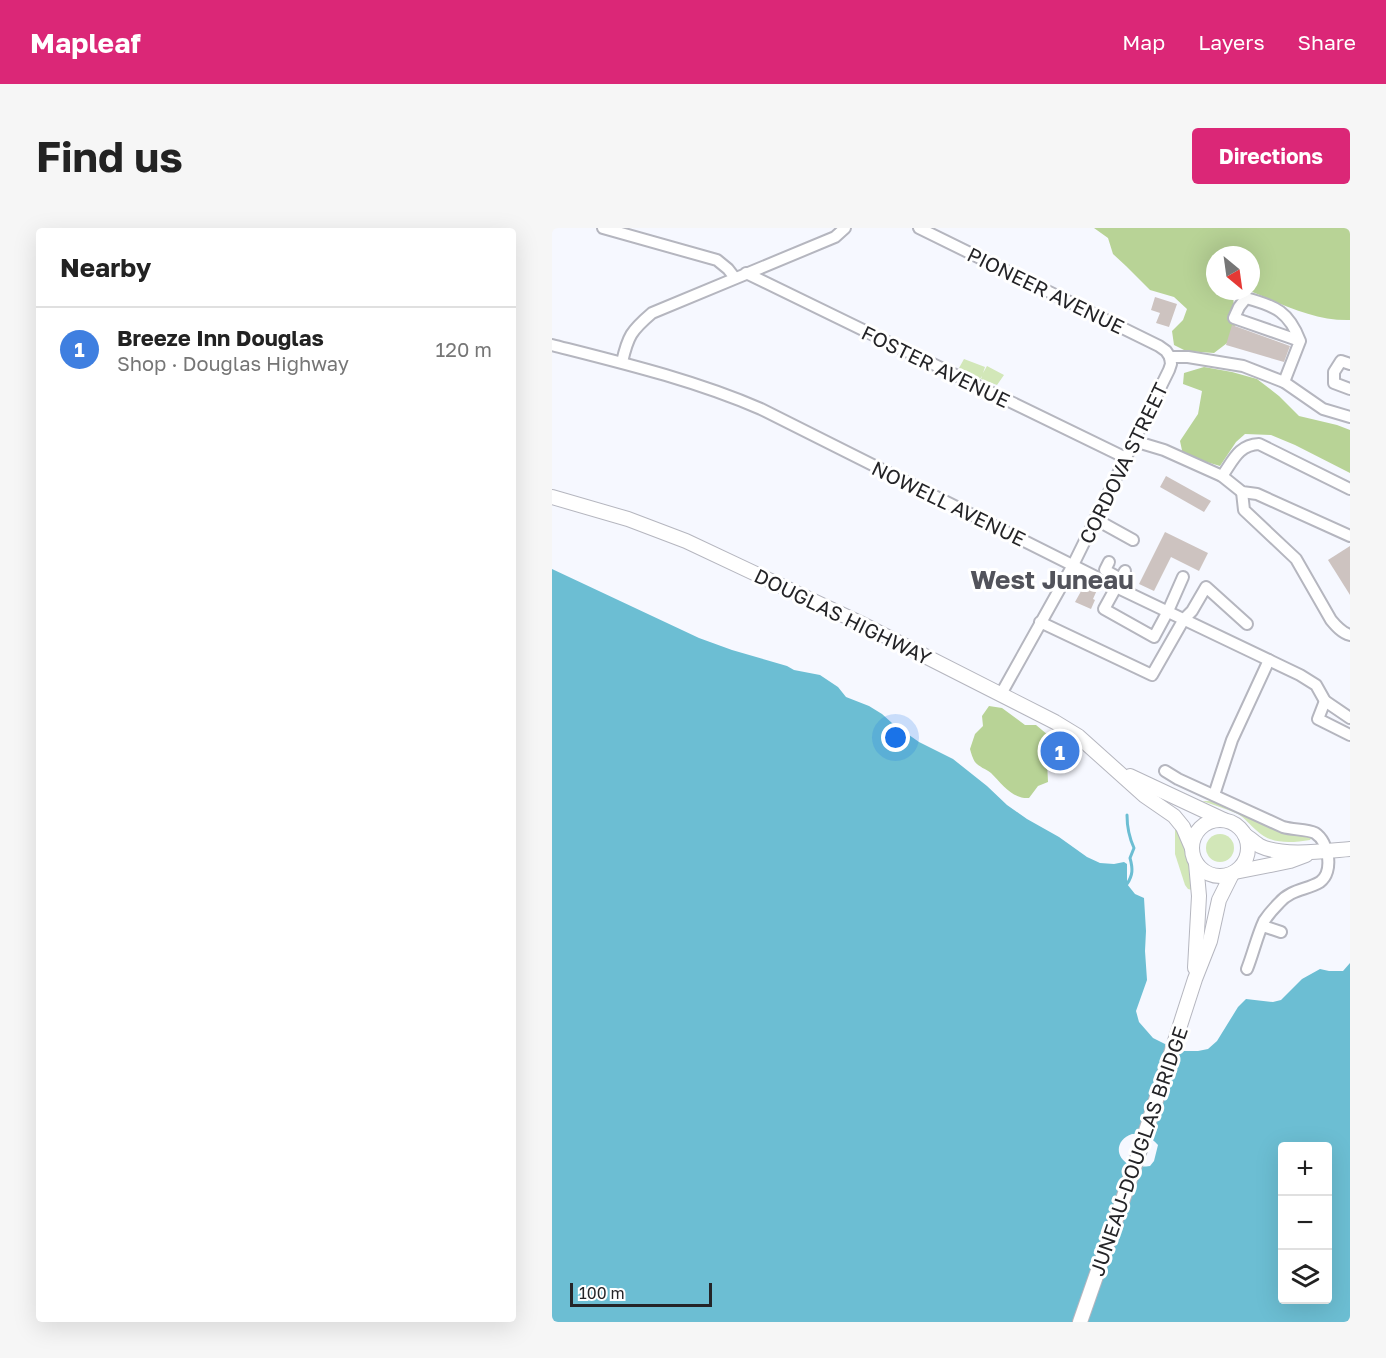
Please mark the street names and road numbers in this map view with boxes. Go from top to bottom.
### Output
street label: PIONEER AVENUE [964,242,1128,338]
street label: FOSTER AVENUE [858,320,1014,412]
street label: CORDOVA STREET [1074,379,1172,547]
street label: NOWELL AVENUE [868,455,1030,551]
street label: DOUGLAS HIGHWAY [751,563,935,669]
street label: JUNEAU-DOUGLAS BRIDGE [1084,1023,1192,1279]

